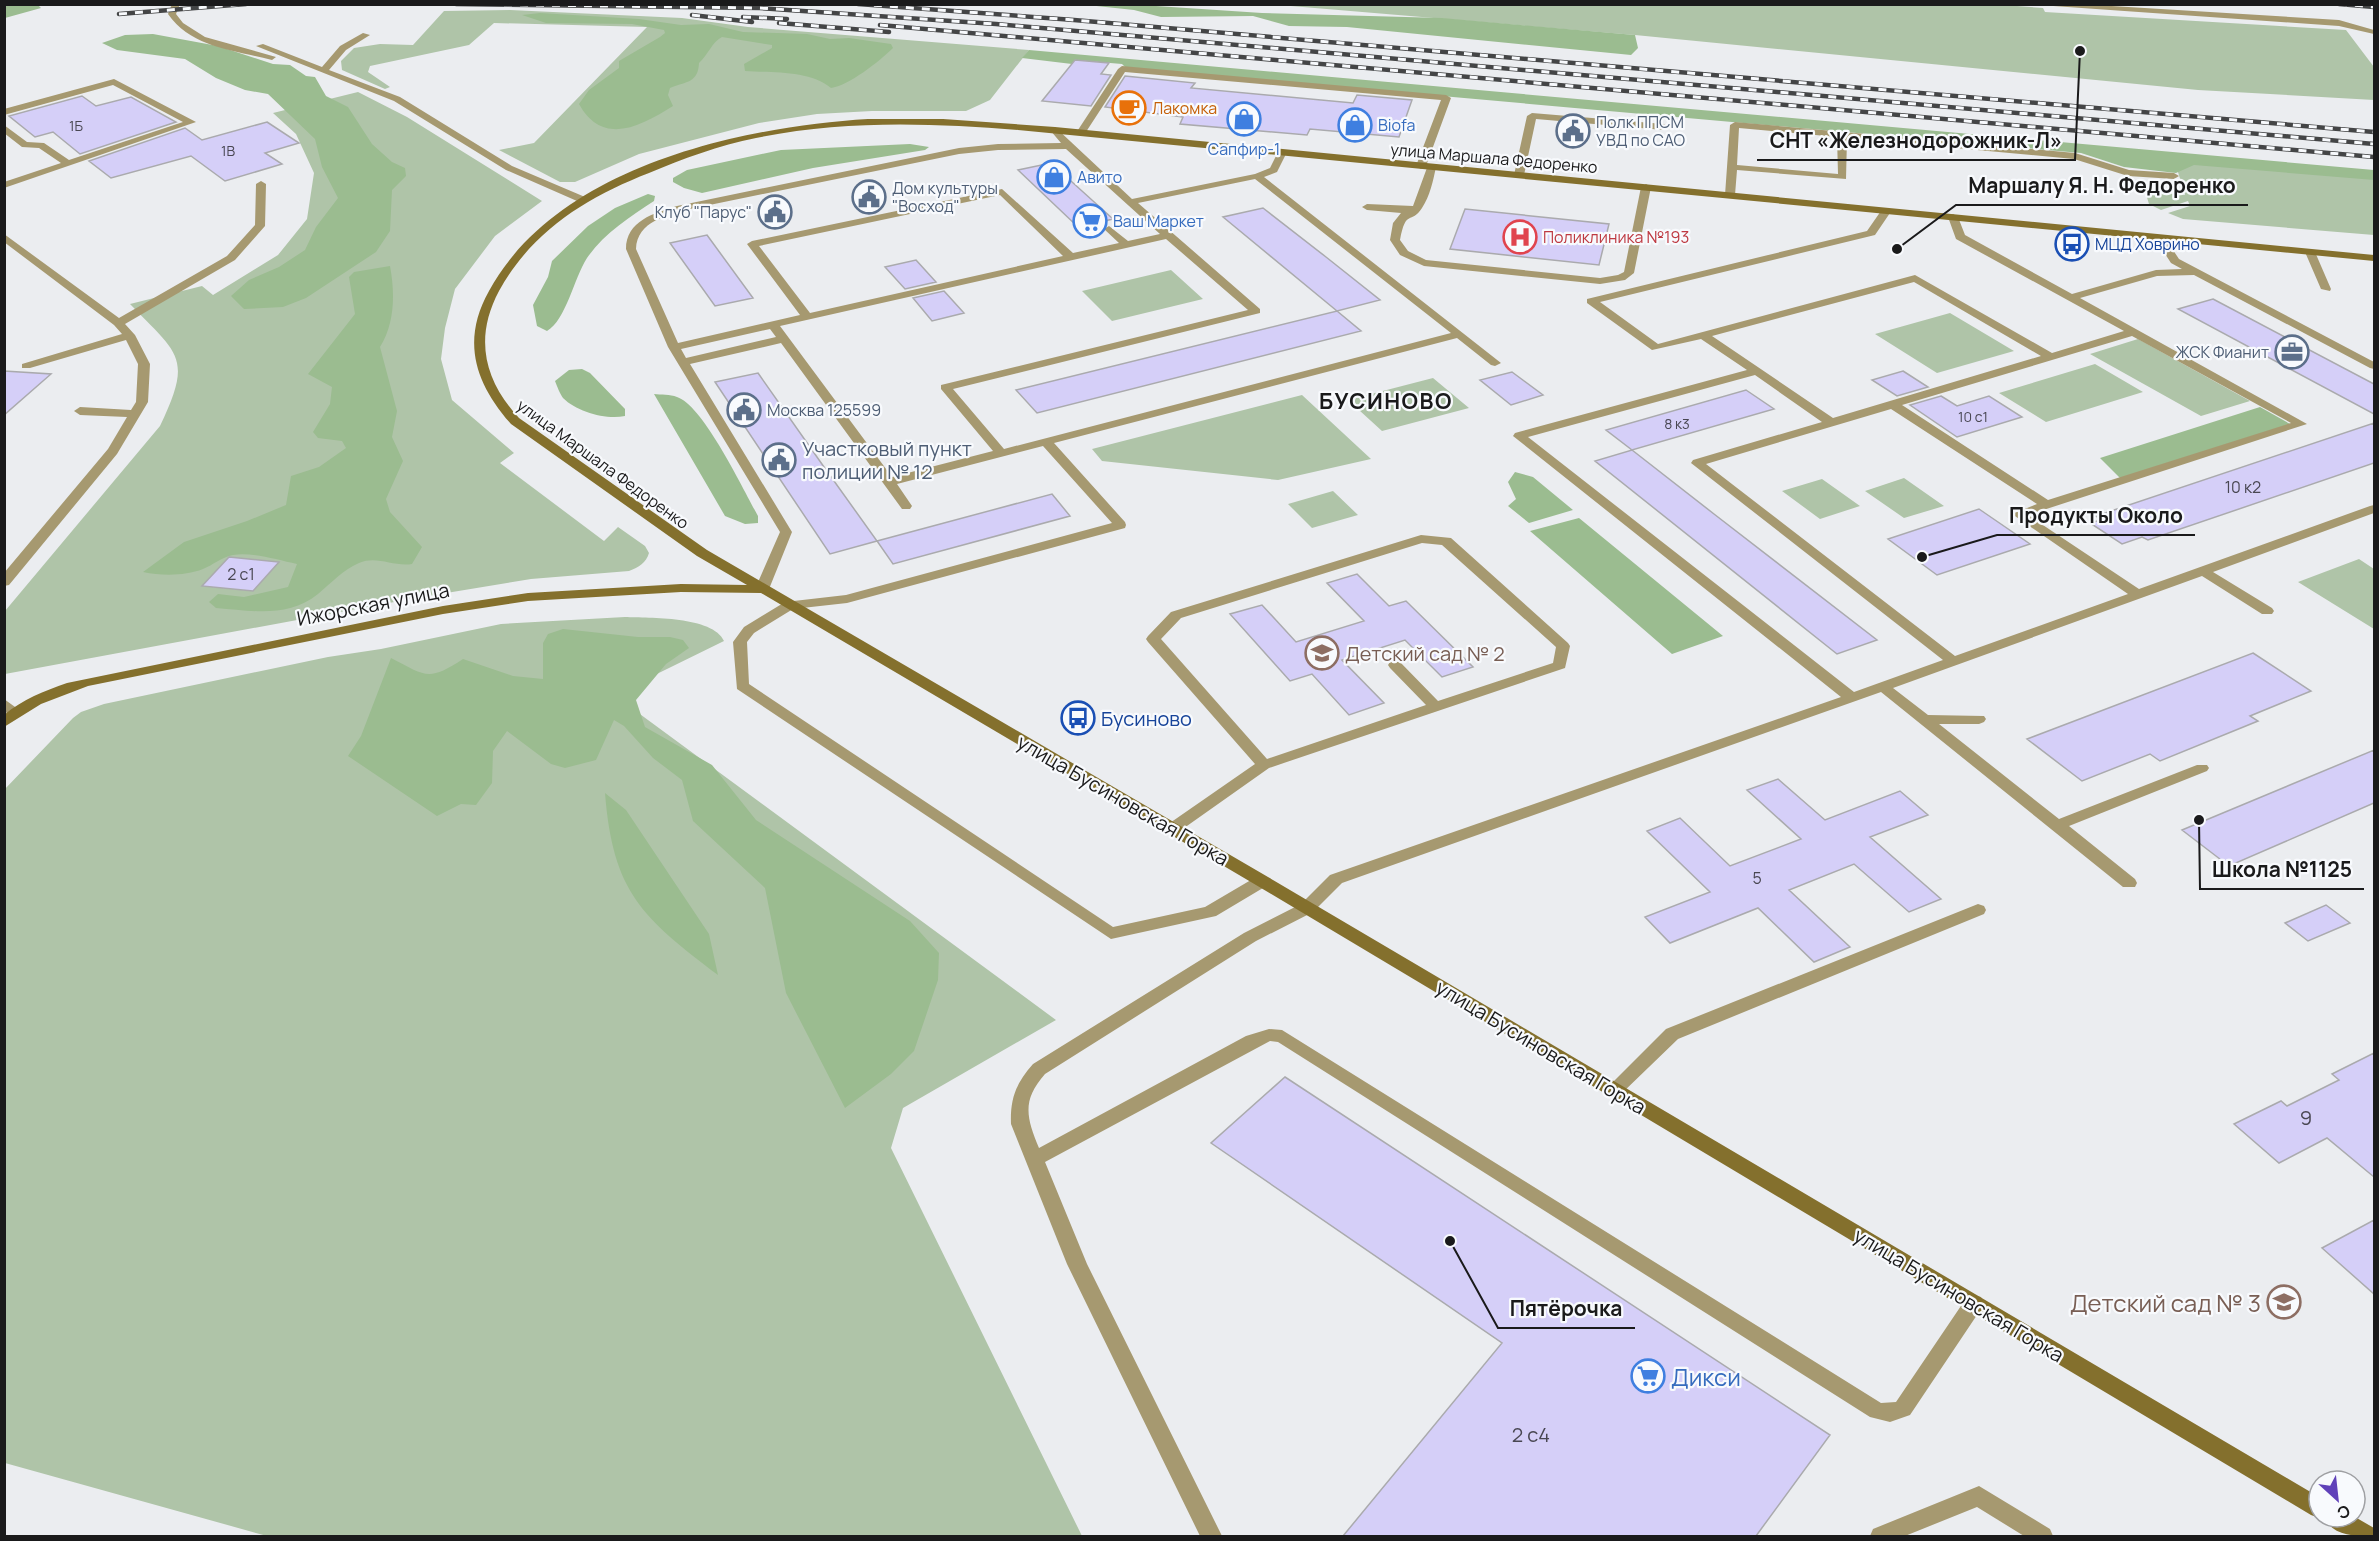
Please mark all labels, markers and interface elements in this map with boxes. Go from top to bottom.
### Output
cafe icon: Лакомка [1111,90,1147,126]
place label: Лакомка [1152,97,1217,119]
shop icon: Сапфир-1 [1226,101,1262,137]
shop icon: Biofa [1337,107,1373,143]
place label: Полк ППСМ УВД по САО [1596,111,1685,151]
public building icon: Полк ППСМ УВД по САО [1555,113,1591,149]
place label: Biofa [1378,114,1415,136]
house number: 1Б [69,116,83,135]
callout: СНТ «Железнодорожник-Л» [1757,121,2075,160]
text: СНТ «Железнодорожник-Л» [1770,126,2062,154]
place label: Сапфир-1 [1208,138,1280,160]
street label: улица Маршала Федоренко [1390,138,1598,178]
house number: 1В [221,141,235,160]
shop icon: Авито [1036,159,1072,195]
place label: Авито [1077,166,1122,188]
callout: Маршалу Я. Н. Федоренко [1956,166,2248,205]
text: Маршалу Я. Н. Федоренко [1968,171,2236,199]
place label: Дом культуры "Восход" [892,177,998,217]
public building icon: Дом культуры "Восход" [851,179,887,215]
public building icon: Клуб "Парус" [757,194,793,230]
place label: Клуб "Парус" [655,201,752,223]
supermarket icon: Ваш Маркет [1072,203,1108,239]
place label: Ваш Маркет [1113,210,1204,232]
hospital icon: Поликлиника №193 [1502,219,1538,255]
place label: Поликлиника №193 [1543,226,1689,248]
bus stop icon: МЦД Ховрино [2054,226,2090,262]
place label: МЦД Ховрино [2095,233,2200,255]
office icon: ЖСК Фианит [2274,334,2310,370]
place label: ЖСК Фианит [2175,341,2269,363]
district label: БУСИНОВО [1319,386,1453,416]
public building icon: Москва 125599 [726,392,762,428]
street label: улица Маршала Федоренко [512,394,694,534]
place label: Москва 125599 [767,399,881,421]
house number: 10 с1 [1958,407,1988,426]
house number: 8 к3 [1664,414,1690,433]
place label: Участковый пункт полиции № 12 [802,435,972,485]
public building icon: Участковый пункт полиции № 12 [761,442,797,478]
house number: 10 к2 [2225,476,2261,498]
callout: Продукты Около [1997,496,2195,535]
text: Продукты Около [2009,501,2183,529]
house number: 2 с1 [227,563,255,585]
street label: Ижорская улица [295,576,451,632]
school or university icon: Детский сад № 2 [1304,635,1340,671]
place label: Детский сад № 2 [1345,640,1505,667]
bus stop icon: Бусиново [1060,700,1096,736]
place label: Бусиново [1101,705,1192,732]
street label: улица Бусиновская Горка [1012,728,1234,872]
callout: Школа №1125 [2200,850,2364,889]
text: Школа №1125 [2212,855,2352,883]
house number: 5 [1752,867,1762,889]
street label: улица Бусиновская Горка [1431,974,1651,1120]
house number: 9 [2300,1104,2312,1131]
street label: улица Бусиновская Горка [1849,1222,2069,1368]
school or university icon: Детский сад № 3 [2266,1284,2302,1320]
place label: Детский сад № 3 [2070,1286,2261,1319]
callout: Пятёрочка [1498,1289,1635,1328]
text: Пятёрочка [1510,1294,1622,1322]
supermarket icon: Дикси [1630,1358,1666,1394]
place label: Дикси [1671,1360,1741,1393]
house number: 2 с4 [1512,1421,1550,1448]
north arrow [2307,1469,2367,1529]
text: С [2333,1500,2354,1525]

